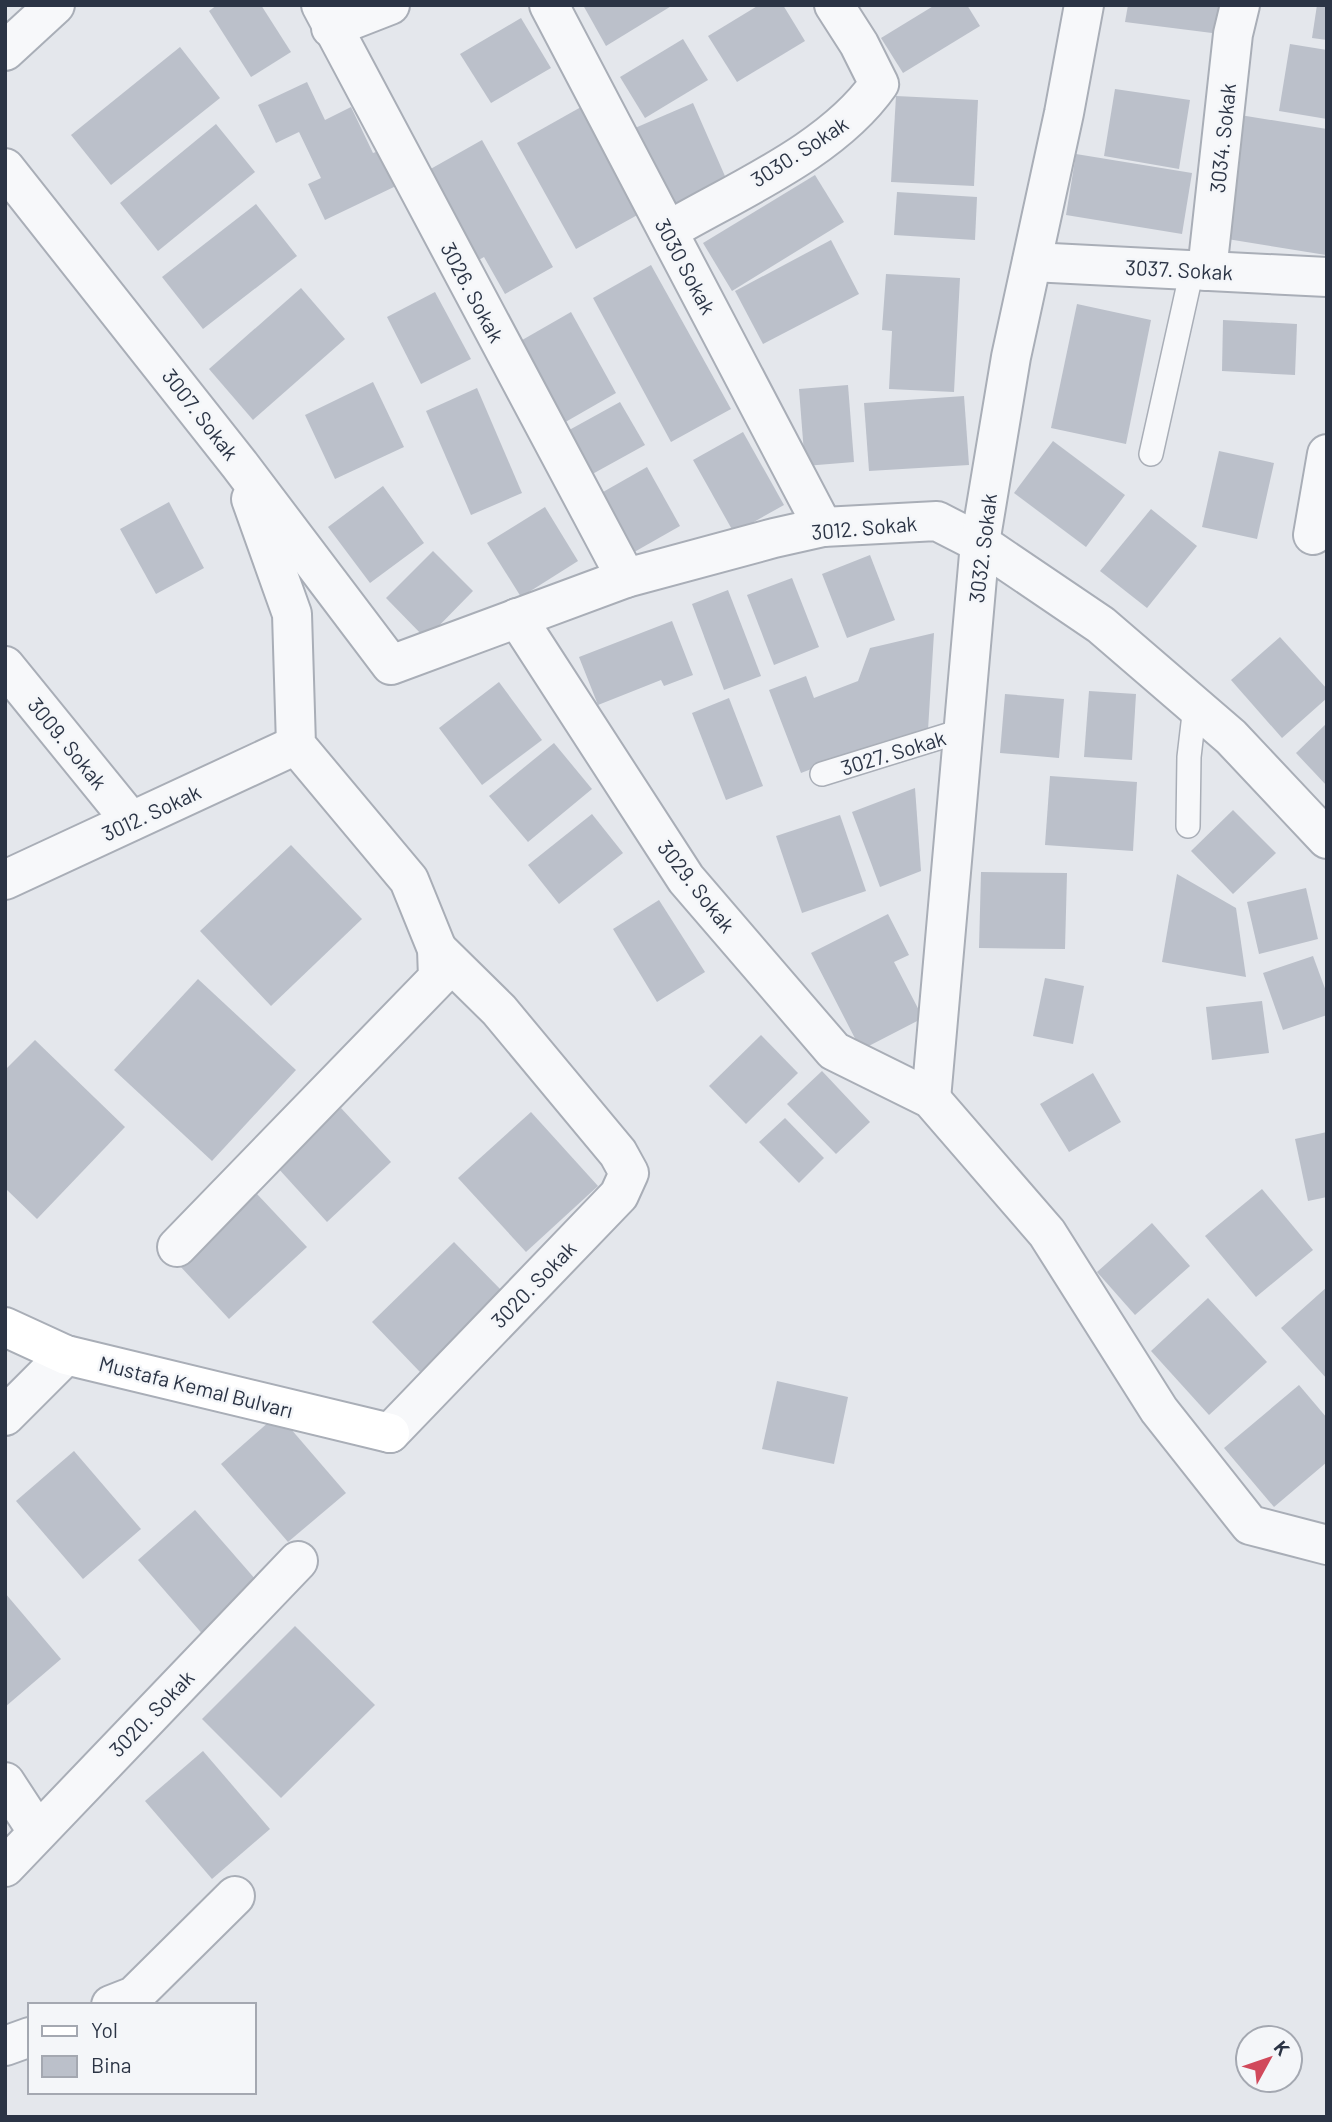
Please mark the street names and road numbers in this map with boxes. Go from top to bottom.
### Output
street label: 3034. Sokak [1204,82,1240,194]
street label: 3030. Sokak [746,110,852,192]
street label: 3030 Sokak [650,214,722,318]
street label: 3026. Sokak [436,238,510,346]
street label: 3037. Sokak [1125,254,1233,284]
street label: 3007. Sokak [158,363,244,465]
street label: 3032. Sokak [963,492,1001,604]
street label: 3012. Sokak [810,510,918,544]
street label: 3009. Sokak [23,692,113,794]
street label: 3027. Sokak [838,724,948,780]
street label: 3012. Sokak [98,778,204,846]
street label: 3029. Sokak [653,835,741,937]
street label: 3020. Sokak [485,1235,581,1333]
street label: Mustafa Kemal Bulvarı [96,1350,296,1422]
street label: 3020. Sokak [103,1664,199,1762]

